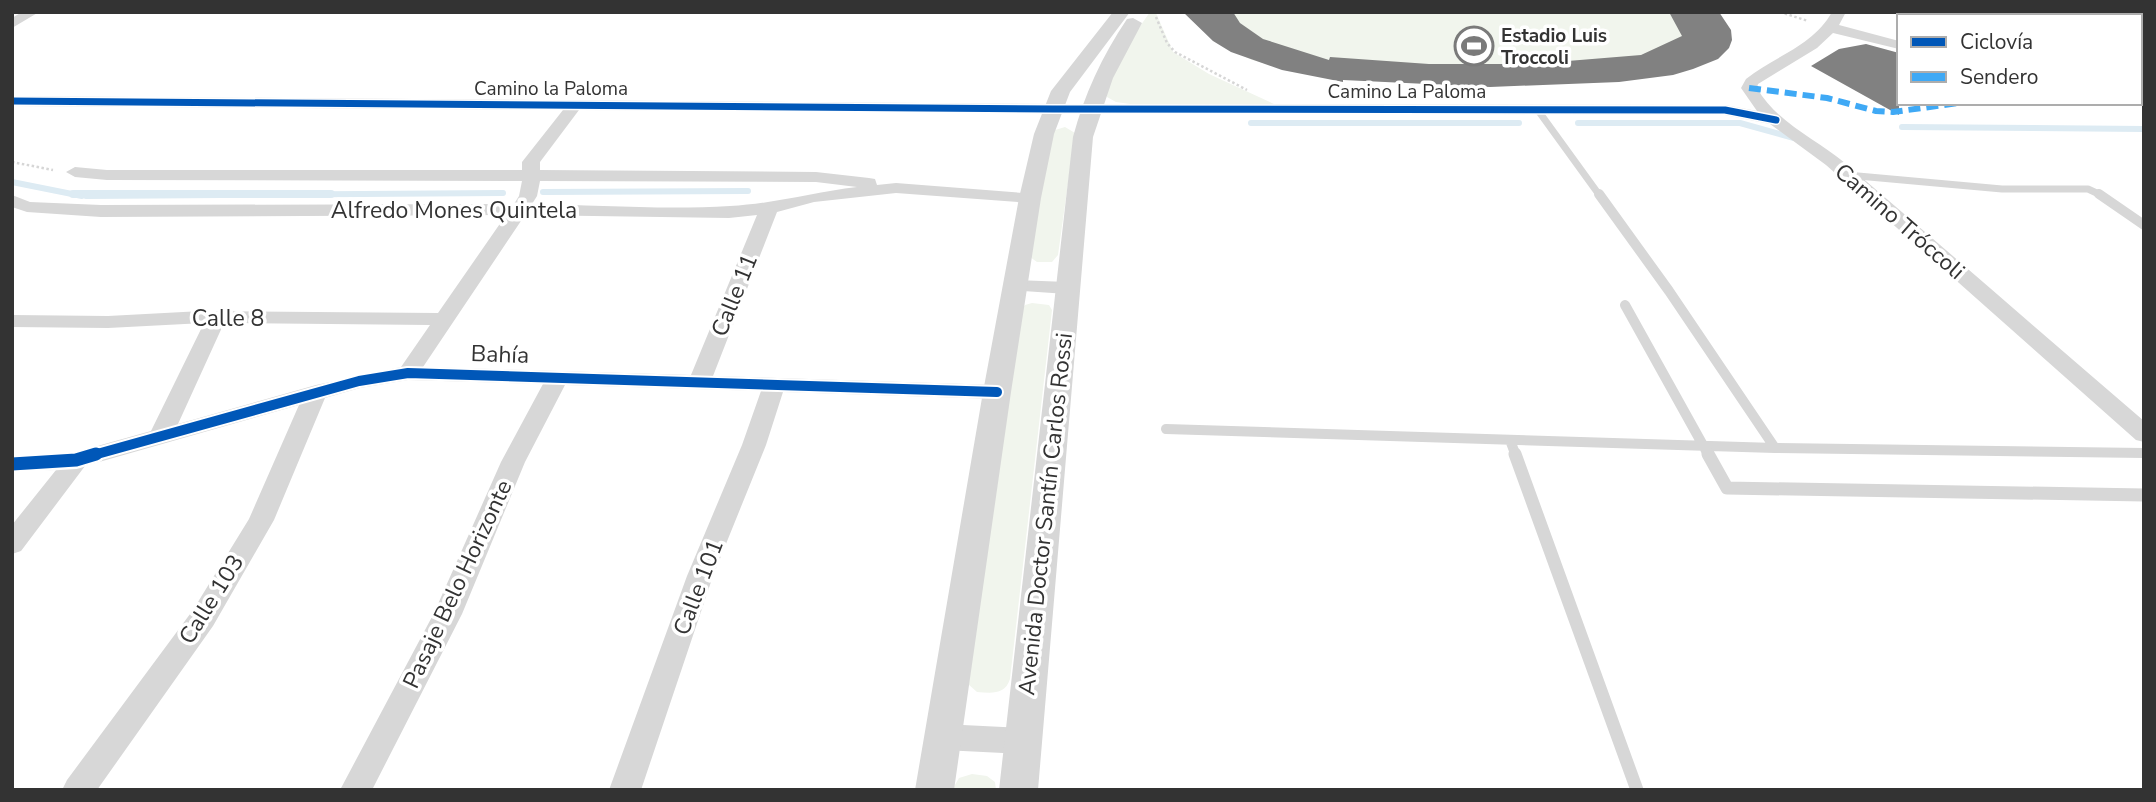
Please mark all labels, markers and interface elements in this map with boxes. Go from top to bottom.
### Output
legend [1897,14,2142,105]
place label: Estadio Luis Troccoli [1501,23,1607,71]
sports icon: Estadio Luis Troccoli [1453,25,1495,67]
text: Ciclovía [1960,28,2033,56]
text: Sendero [1960,63,2039,91]
street label: Camino la Paloma [474,76,628,102]
street label: Camino La Paloma [1328,79,1486,105]
street label: Camino Tróccoli [1828,156,1971,286]
street label: Alfredo Mones Quintela [331,195,577,226]
street label: Calle 11 [704,249,765,341]
street label: Calle 8 [192,303,264,334]
street label: Avenida Doctor Santín Carlos Rossi [1011,331,1080,697]
street label: Bahía [470,338,530,371]
street label: Pasaje Belo Horizonte [396,475,519,693]
street label: Calle 101 [666,535,731,640]
street label: Calle 103 [172,549,251,650]

